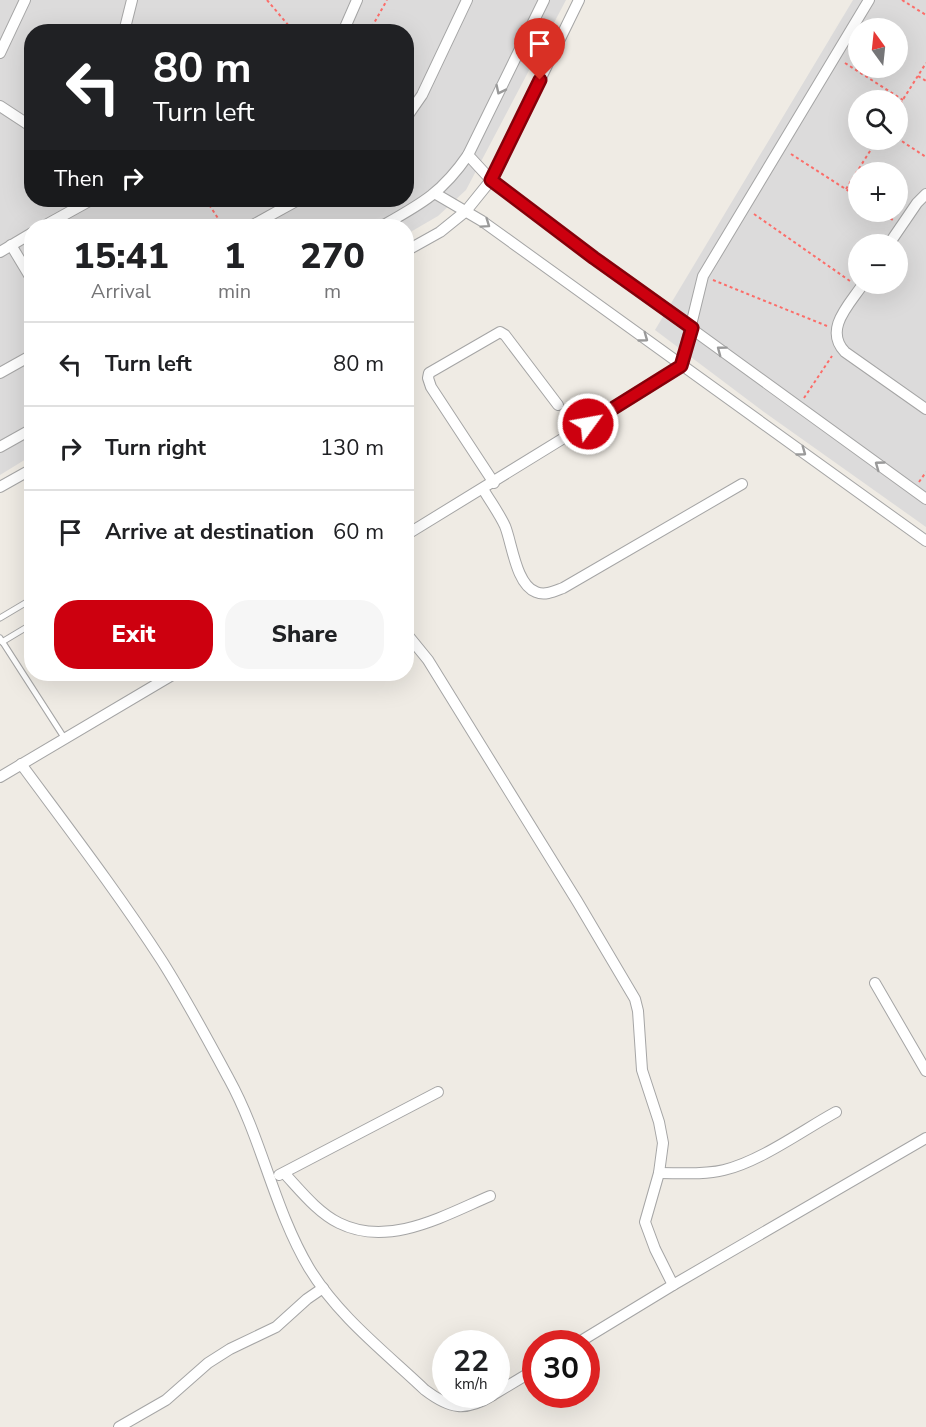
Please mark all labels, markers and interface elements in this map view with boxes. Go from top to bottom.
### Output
pin [514,18,565,80]
north arrow [848,18,908,78]
map controls [848,18,908,294]
icon: arrive [523,27,556,60]
text: 80 m [153,40,252,97]
icon: left [54,48,132,126]
one-way arrow [496,84,508,95]
button: search [848,90,908,150]
text: Turn left [153,94,254,131]
icon: right [116,162,149,195]
button: + [848,162,908,222]
text: Then [54,164,104,194]
one-way arrow [479,217,490,228]
text: 15:41 [73,232,169,281]
text: 1 [224,232,245,281]
text: 270 [300,232,365,281]
button: − [848,234,908,294]
text: Arrival [91,278,151,305]
text: min [218,278,251,305]
text: m [324,278,341,305]
one-way arrow [638,331,649,342]
one-way arrow [717,346,728,357]
icon: left [54,348,87,381]
text: Turn left [105,349,192,379]
text: 80 m [333,349,384,379]
position arrow [556,392,620,456]
icon: right [54,432,87,465]
text: Turn right [105,433,206,463]
text: 130 m [320,433,384,463]
one-way arrow [796,445,807,456]
one-way arrow [874,461,885,472]
icon: arrive [54,516,87,549]
text: Arrive at destination [105,517,314,547]
text: 60 m [333,517,384,547]
button: Exit [54,600,213,669]
button: Share [225,600,384,669]
speed limit sign: 30 [522,1330,600,1408]
text: 22 [453,1341,489,1382]
text: km/h [454,1374,488,1394]

